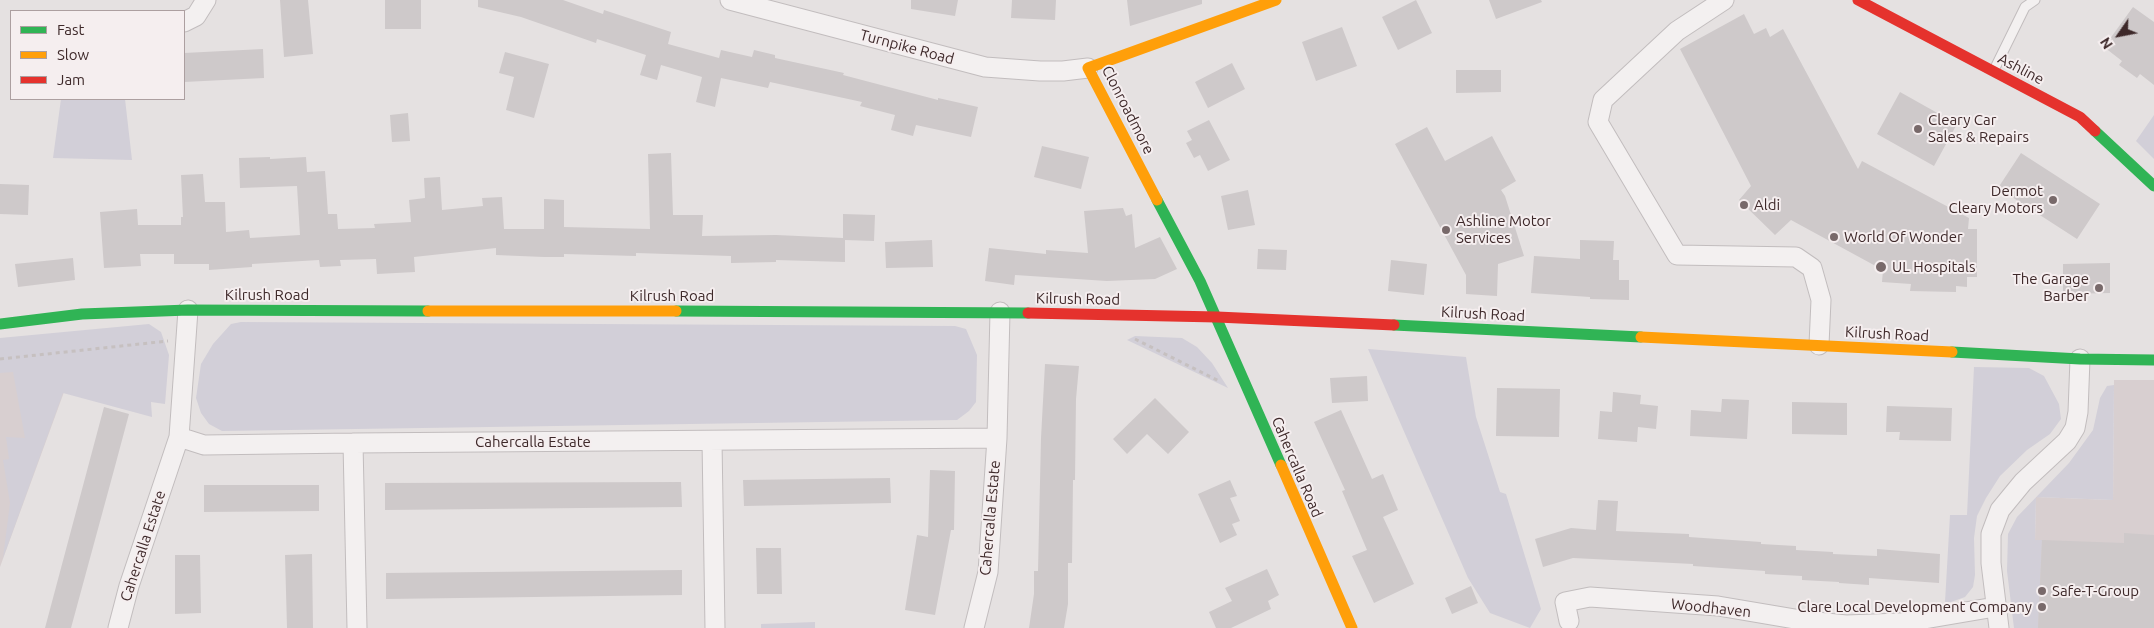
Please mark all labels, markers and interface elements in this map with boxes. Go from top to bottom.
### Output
legend [10,10,185,100]
north arrow [2094,10,2144,60]
text: Fast [57,21,84,38]
street label: Turnpike Road [858,26,956,68]
text: N [2097,34,2116,52]
text: Slow [57,46,89,63]
street label: Ashline [1995,49,2047,89]
street label: Clonroadmore [1098,63,1158,157]
text: Jam [57,71,85,88]
place label: Cleary Car Sales & Repairs [1928,111,2029,146]
marker: Cleary Car Sales & Repairs [1912,123,1924,135]
place label: Dermot Cleary Motors [1949,182,2043,217]
marker: Dermot Cleary Motors [2047,194,2059,206]
place label: Aldi [1754,196,1780,214]
marker: Aldi [1738,199,1750,211]
place label: Ashline Motor Services [1456,212,1551,247]
marker: Ashline Motor Services [1440,224,1452,236]
place label: World Of Wonder [1844,228,1963,246]
marker: World Of Wonder [1828,231,1840,243]
place label: UL Hospitals [1892,258,1975,276]
marker: UL Hospitals [1874,260,1888,274]
place label: The Garage Barber [2012,270,2089,305]
marker: The Garage Barber [2093,282,2105,294]
street label: Kilrush Road [225,286,309,304]
street label: Kilrush Road [630,287,714,305]
street label: Kilrush Road [1036,289,1120,309]
street label: Kilrush Road [1440,303,1526,325]
street label: Kilrush Road [1844,323,1930,345]
street label: Cahercalla Road [1268,414,1326,520]
street label: Cahercalla Estate [475,433,591,451]
street label: Cahercalla Estate [976,460,1004,576]
street label: Cahercalla Estate [117,488,169,604]
place label: Safe-T-Group [2052,582,2139,600]
marker: Safe-T-Group [2036,585,2048,597]
street label: Woodhaven [1670,595,1752,621]
place label: Clare Local Development Company [1797,598,2032,616]
marker: Clare Local Development Company [2036,601,2048,613]

